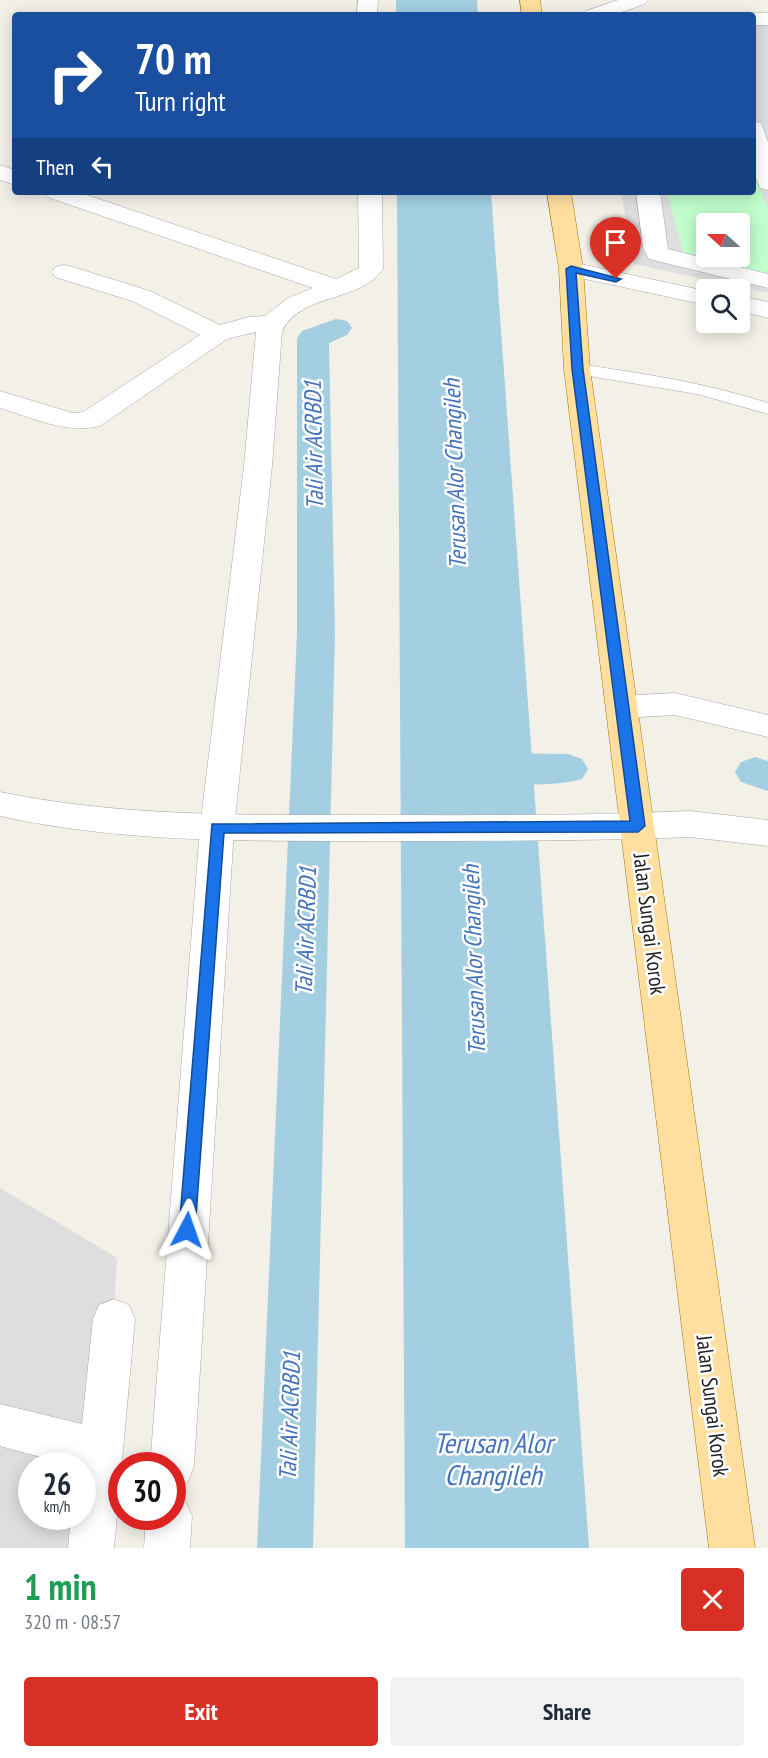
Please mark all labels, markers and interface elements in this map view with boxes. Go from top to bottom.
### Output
text: 70 m [135,31,212,86]
icon: right [36,36,114,114]
text: Turn right [135,84,226,118]
icon: left [86,150,119,183]
text: Then [36,153,74,181]
north arrow [696,213,750,267]
map controls [696,213,750,333]
pin [590,217,641,279]
icon: arrive [599,226,632,259]
button: search [696,279,750,333]
water label: Terusan Alor Changileh [436,377,473,570]
water label: Tali Air ACRBD1 [297,380,330,510]
street label: Jalan Sungai Korok [627,851,673,997]
water label: Terusan Alor Changileh [455,863,492,1056]
water label: Tali Air ACRBD1 [288,866,323,996]
position arrow [155,1198,219,1262]
street label: Jalan Sungai Korok [690,1333,736,1479]
water label: Tali Air ACRBD1 [272,1351,307,1481]
water label: Terusan Alor Changileh [434,1424,557,1493]
speed limit sign: 30 [108,1452,186,1530]
text: 26 [43,1464,71,1503]
text: km/h [44,1497,70,1516]
text: 1 min [24,1563,97,1610]
button: close [681,1568,744,1631]
text: 320 m · 08:57 [24,1609,121,1635]
button: Exit [24,1677,378,1746]
button: Share [390,1677,744,1746]

